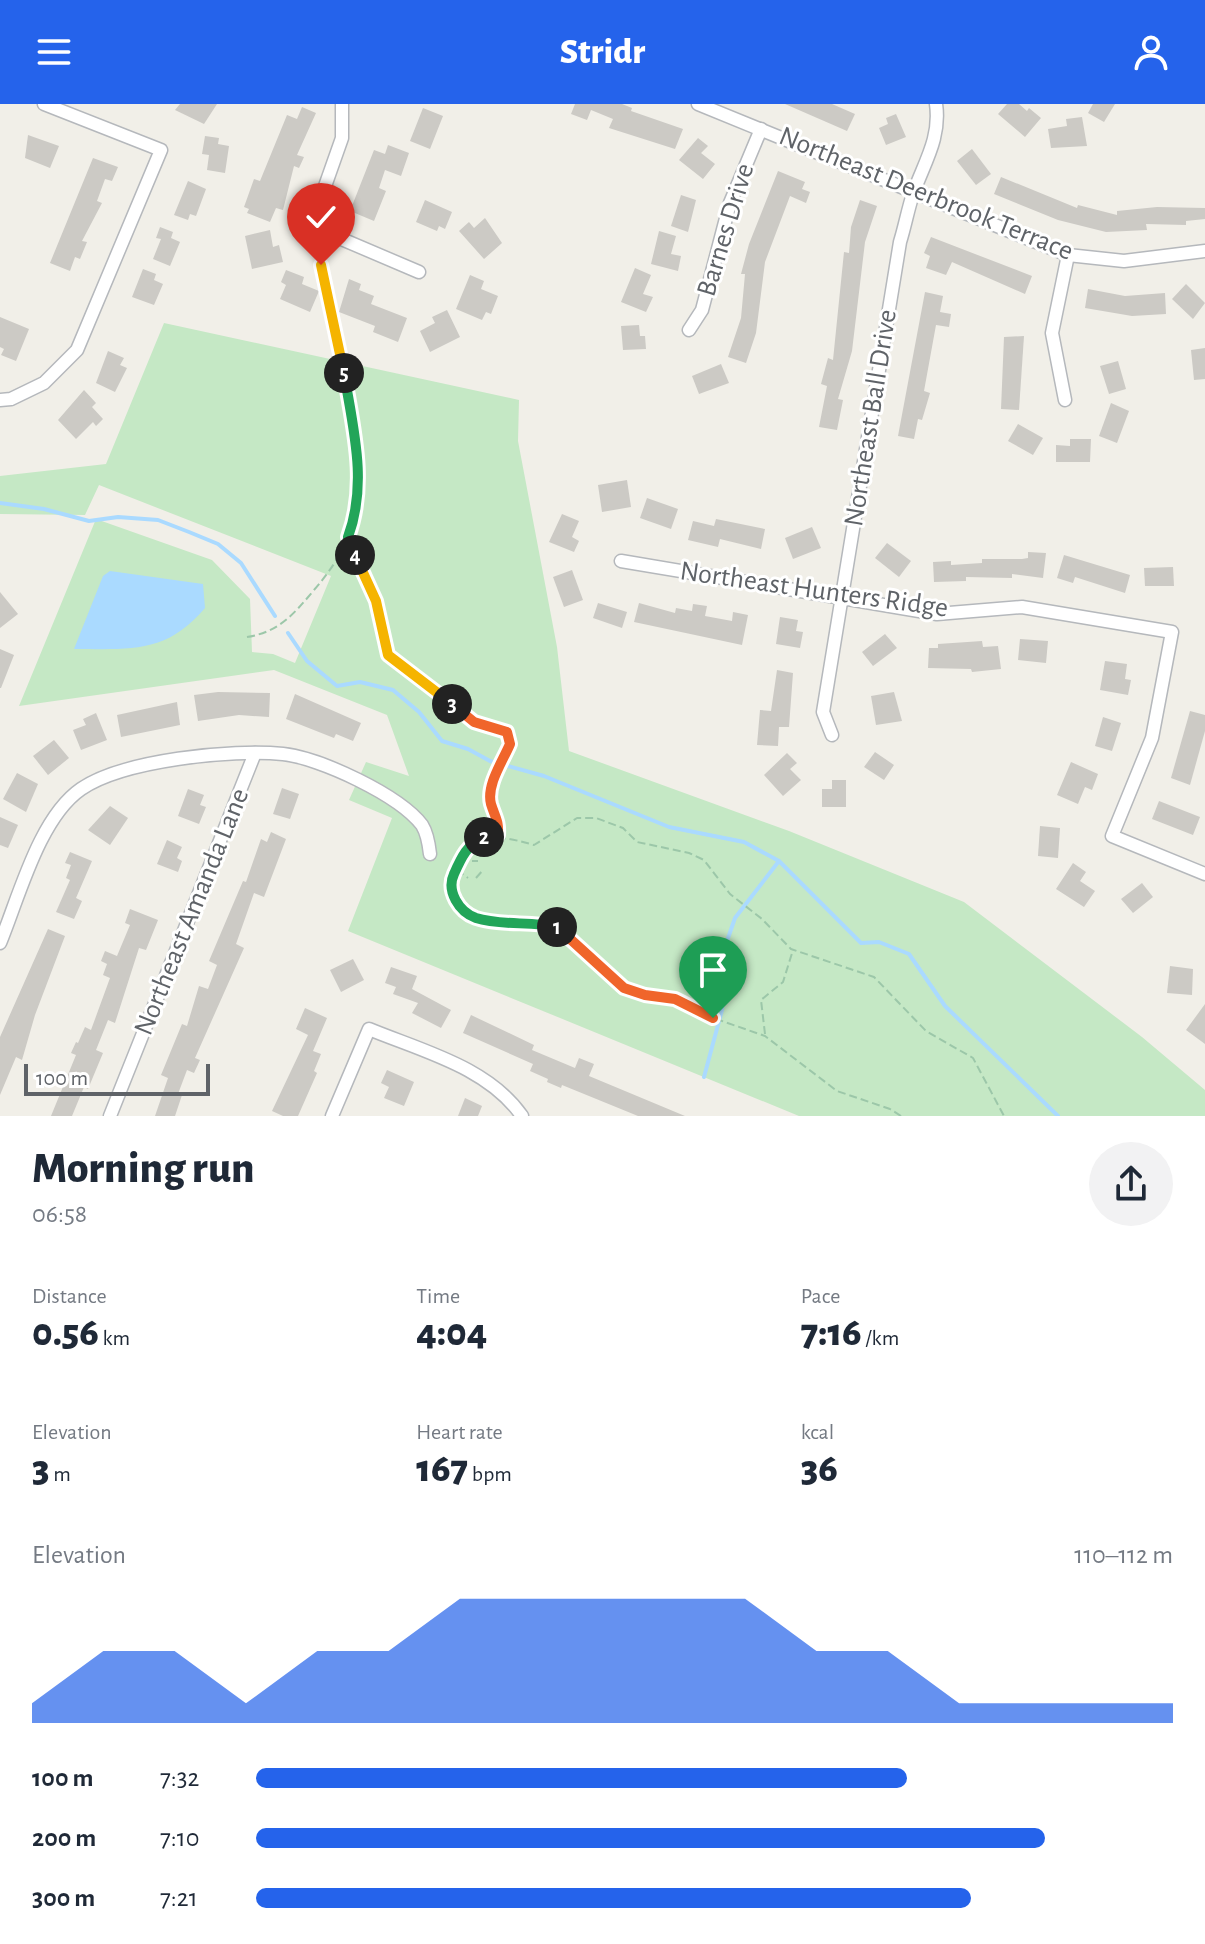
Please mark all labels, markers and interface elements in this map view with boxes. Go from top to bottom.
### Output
icon: menu [32,30,76,74]
icon: person [1129,30,1173,74]
text: Stridr [560,34,645,70]
street label: Northeast Deerbrook Terrace [775,122,1077,266]
street label: Barnes Drive [693,160,759,300]
pin [287,183,355,265]
icon: check [299,195,343,239]
street label: Northeast Ball Drive [840,308,902,528]
pin: 5 [324,353,364,393]
text: 5 [339,362,349,384]
pin: 4 [335,535,375,575]
text: 4 [349,544,361,566]
street label: Northeast Hunters Ridge [678,557,950,623]
pin: 3 [432,684,472,724]
text: 3 [447,693,457,715]
street label: Northeast Amanda Lane [130,785,254,1039]
pin: 2 [464,817,504,857]
text: 2 [479,826,489,848]
pin: 1 [537,907,577,947]
text: 1 [553,916,561,938]
pin [679,936,747,1018]
icon: arrive [691,948,735,992]
scale bar [24,1060,210,1096]
text: 100 m [36,1067,88,1089]
button: share [1089,1142,1173,1226]
text: Morning run [32,1147,255,1191]
text: 06:58 [32,1201,87,1227]
text: Distance [32,1285,107,1307]
text: Time [416,1285,460,1307]
text: Pace [801,1285,840,1307]
text: 0.56 [32,1313,99,1353]
text: 4:04 [416,1313,487,1353]
text: 7:16 [801,1313,862,1353]
text: km [99,1327,130,1349]
text: /km [862,1327,899,1349]
text: Elevation [32,1421,112,1443]
text: Heart rate [416,1421,503,1443]
text: kcal [801,1421,834,1443]
text: 3 [32,1449,50,1489]
text: 167 [416,1449,468,1489]
text: 36 [801,1449,838,1489]
text: m [50,1463,71,1485]
text: bpm [468,1463,512,1485]
text: Elevation [32,1542,126,1568]
text: 110–112 m [1074,1542,1173,1568]
text: 100 m [32,1765,93,1791]
text: 7:32 [160,1765,199,1791]
text: 200 m [32,1825,96,1851]
text: 7:10 [160,1825,199,1851]
text: 300 m [32,1885,95,1911]
text: 7:21 [160,1885,198,1911]

